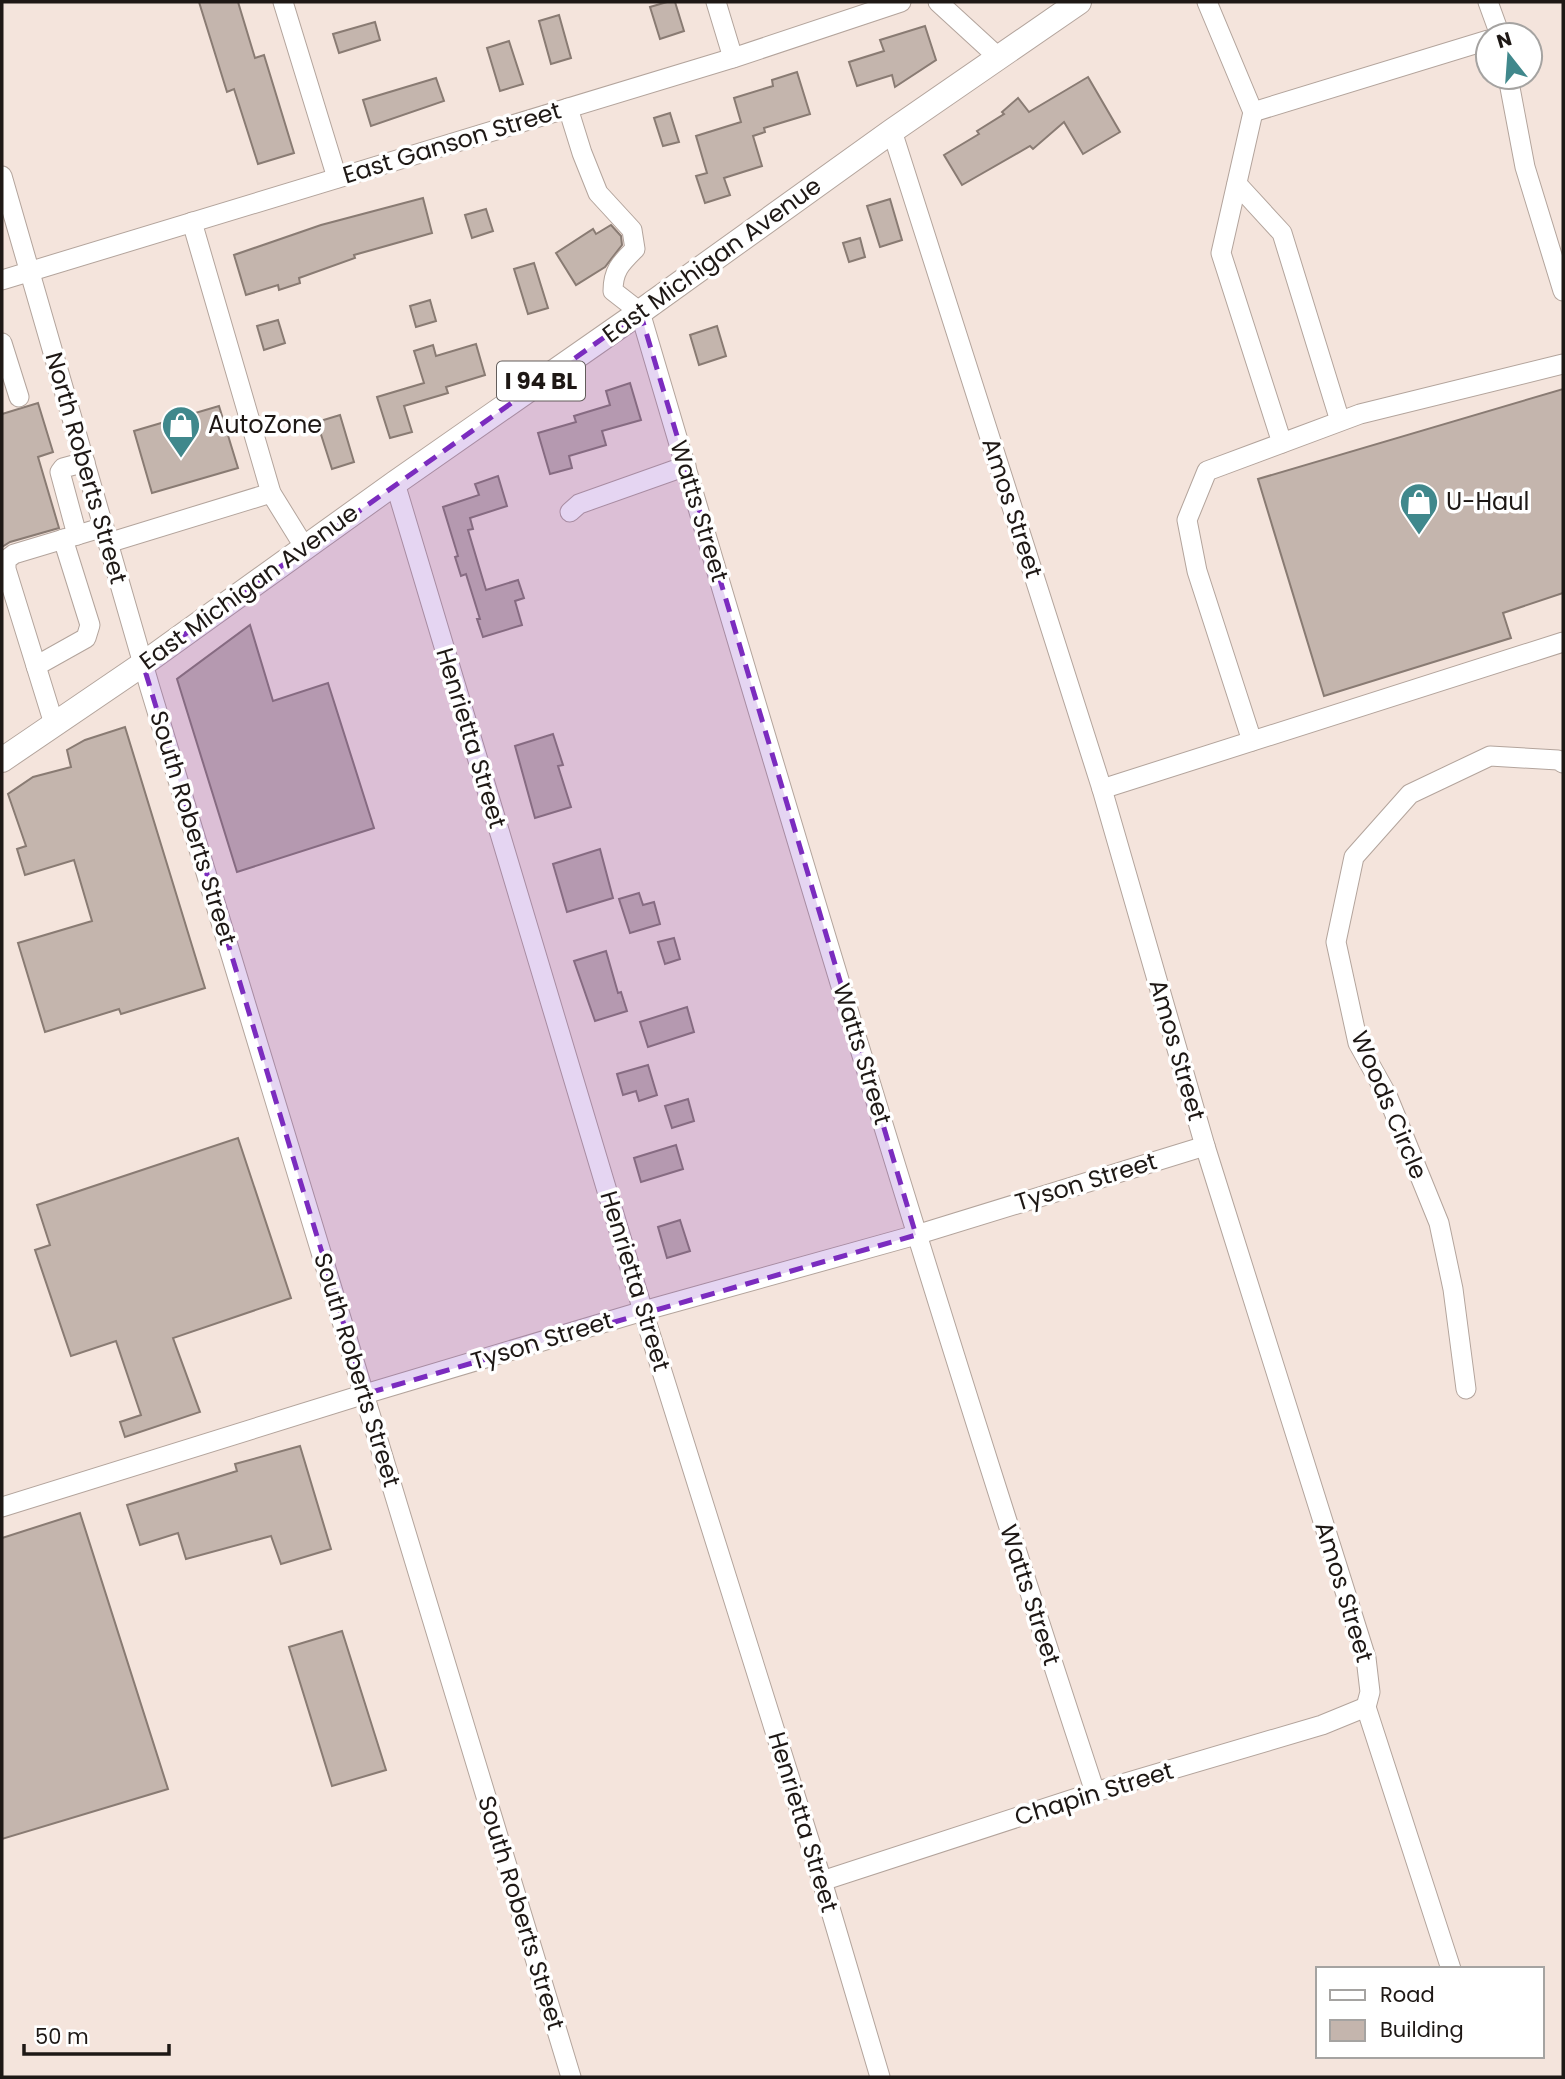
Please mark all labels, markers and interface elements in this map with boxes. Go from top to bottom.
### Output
north arrow [1474,21,1544,91]
text: N [1493,25,1515,55]
street label: East Ganson Street [339,94,565,191]
street label: East Michigan Avenue [596,169,828,350]
street label: North Roberts Street [38,348,135,588]
road number: I 94 BL [497,362,585,400]
shop icon: AutoZone [160,404,202,459]
place label: AutoZone [208,408,322,441]
street label: Amos Street [974,434,1051,582]
street label: Watts Street [662,436,737,586]
shop icon: U-Haul [1398,481,1440,536]
place label: U-Haul [1446,485,1530,518]
street label: East Michigan Avenue [133,496,365,677]
street label: Henrietta Street [428,644,515,832]
street label: South Roberts Street [142,707,245,949]
street label: Amos Street [1142,975,1213,1124]
street label: Watts Street [825,979,900,1129]
street label: Woods Circle [1343,1026,1436,1184]
street label: Tyson Street [1011,1144,1161,1219]
street label: Henrietta Street [592,1187,679,1375]
street label: South Roberts Street [306,1249,409,1491]
street label: Tyson Street [467,1303,617,1378]
street label: Amos Street [1307,1517,1382,1666]
street label: Watts Street [992,1520,1069,1670]
street label: Henrietta Street [760,1728,847,1916]
street label: Chapin Street [1010,1754,1177,1833]
street label: South Roberts Street [470,1792,573,2034]
legend [1316,1967,1544,2058]
text: Road [1380,1980,1435,2009]
scale bar [24,2012,170,2056]
text: Building [1380,2015,1464,2044]
text: 50 m [35,2022,89,2051]

